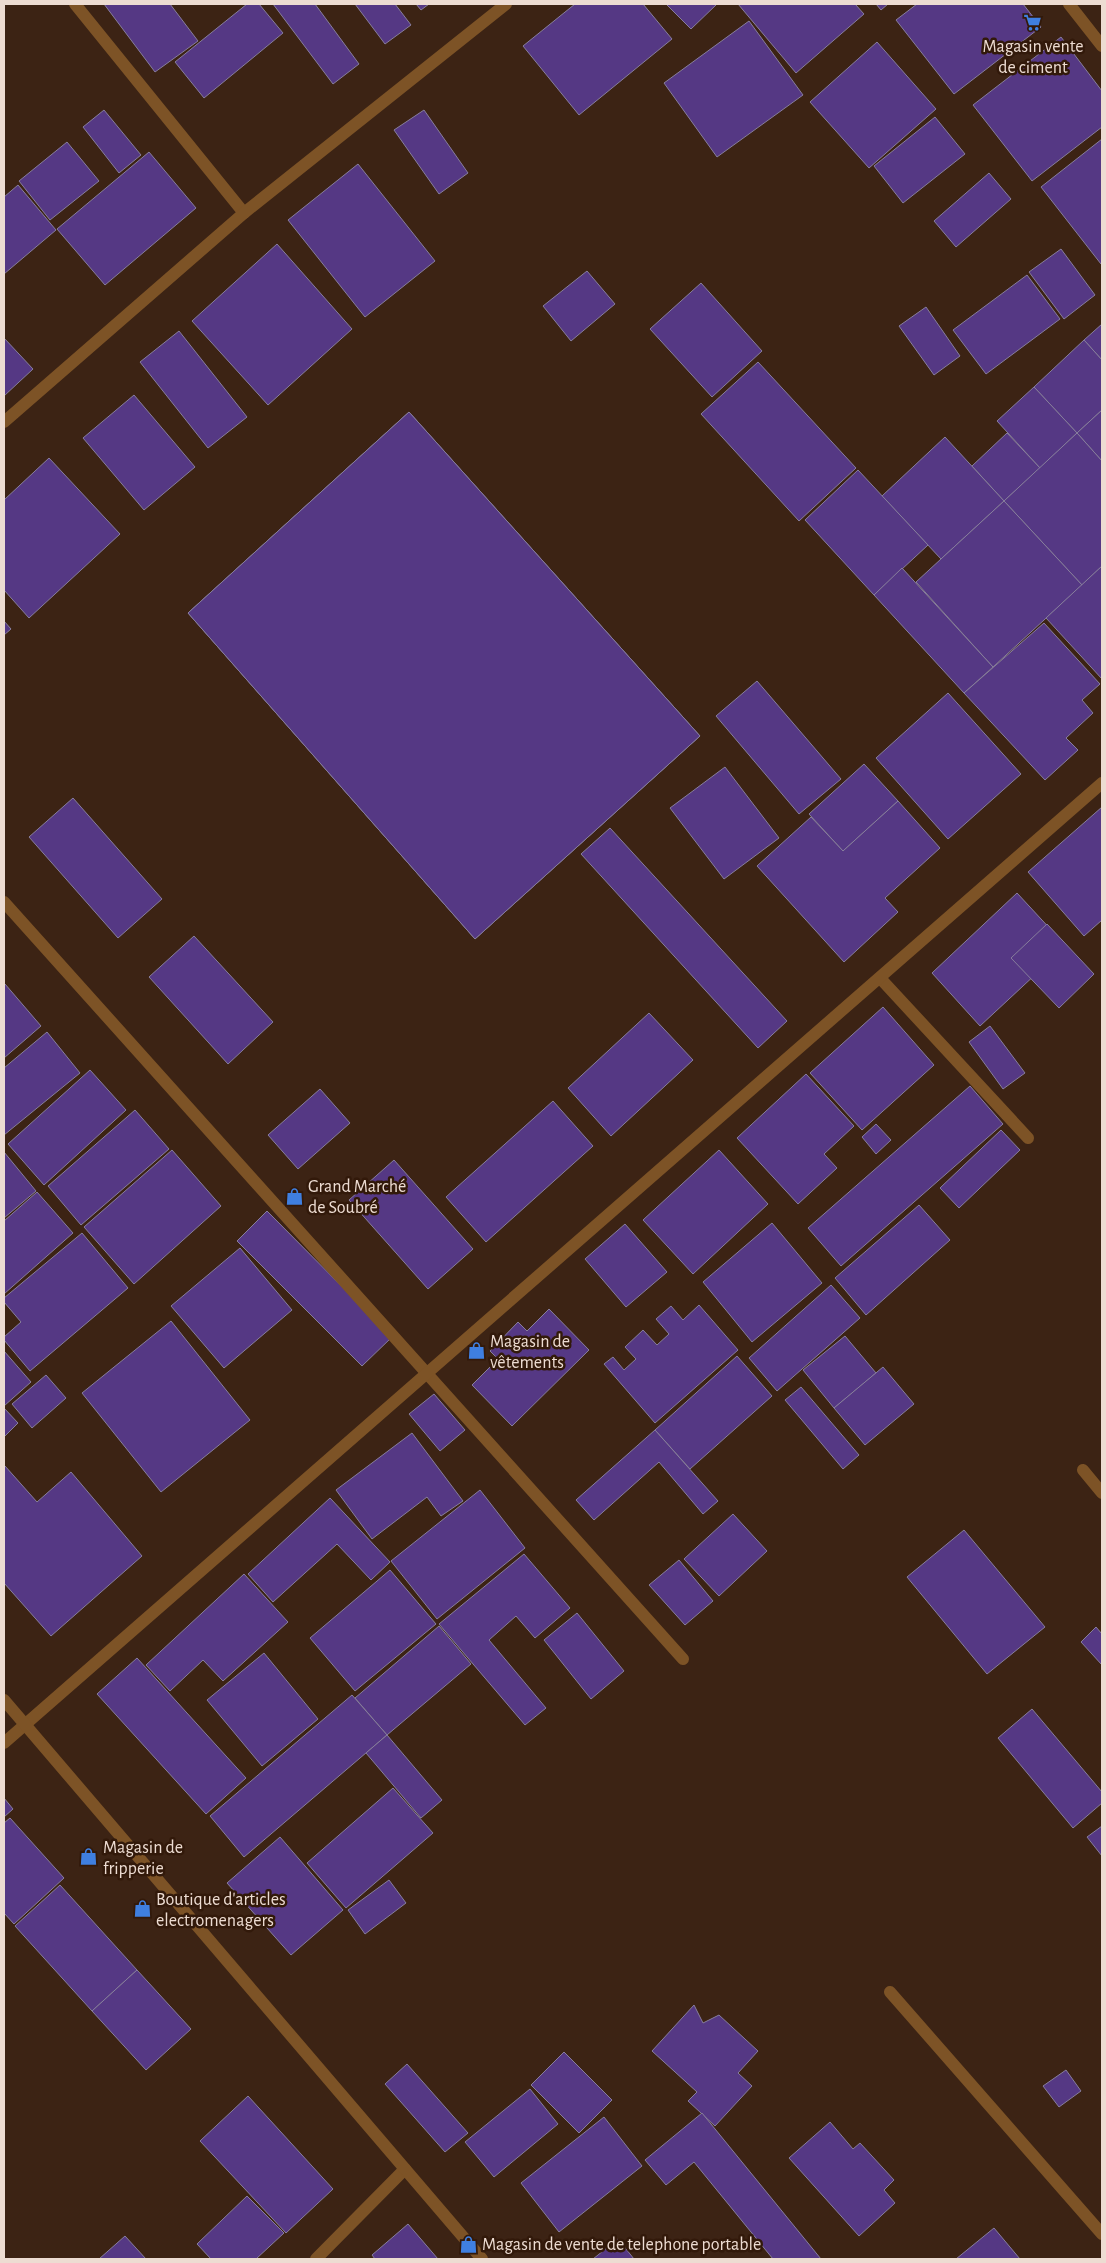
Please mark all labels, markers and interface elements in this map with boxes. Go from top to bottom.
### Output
supermarket icon: Magasin vente de ciment [1023,13,1043,33]
place label: Magasin vente de ciment [982,38,1084,77]
place label: Grand Marché de Soubré [308,1178,406,1217]
shop icon: Grand Marché de Soubré [284,1186,304,1206]
place label: Magasin de vêtements [490,1333,570,1372]
shop icon: Magasin de vêtements [466,1341,486,1361]
place label: Magasin de fripperie [103,1839,183,1878]
shop icon: Magasin de fripperie [79,1847,99,1867]
place label: Boutique d'articles electromenagers [156,1891,286,1930]
shop icon: Boutique d'articles electromenagers [132,1899,152,1919]
shop icon: Magasin de vente de telephone portable [458,2234,478,2254]
place label: Magasin de vente de telephone portable [482,2236,761,2254]

